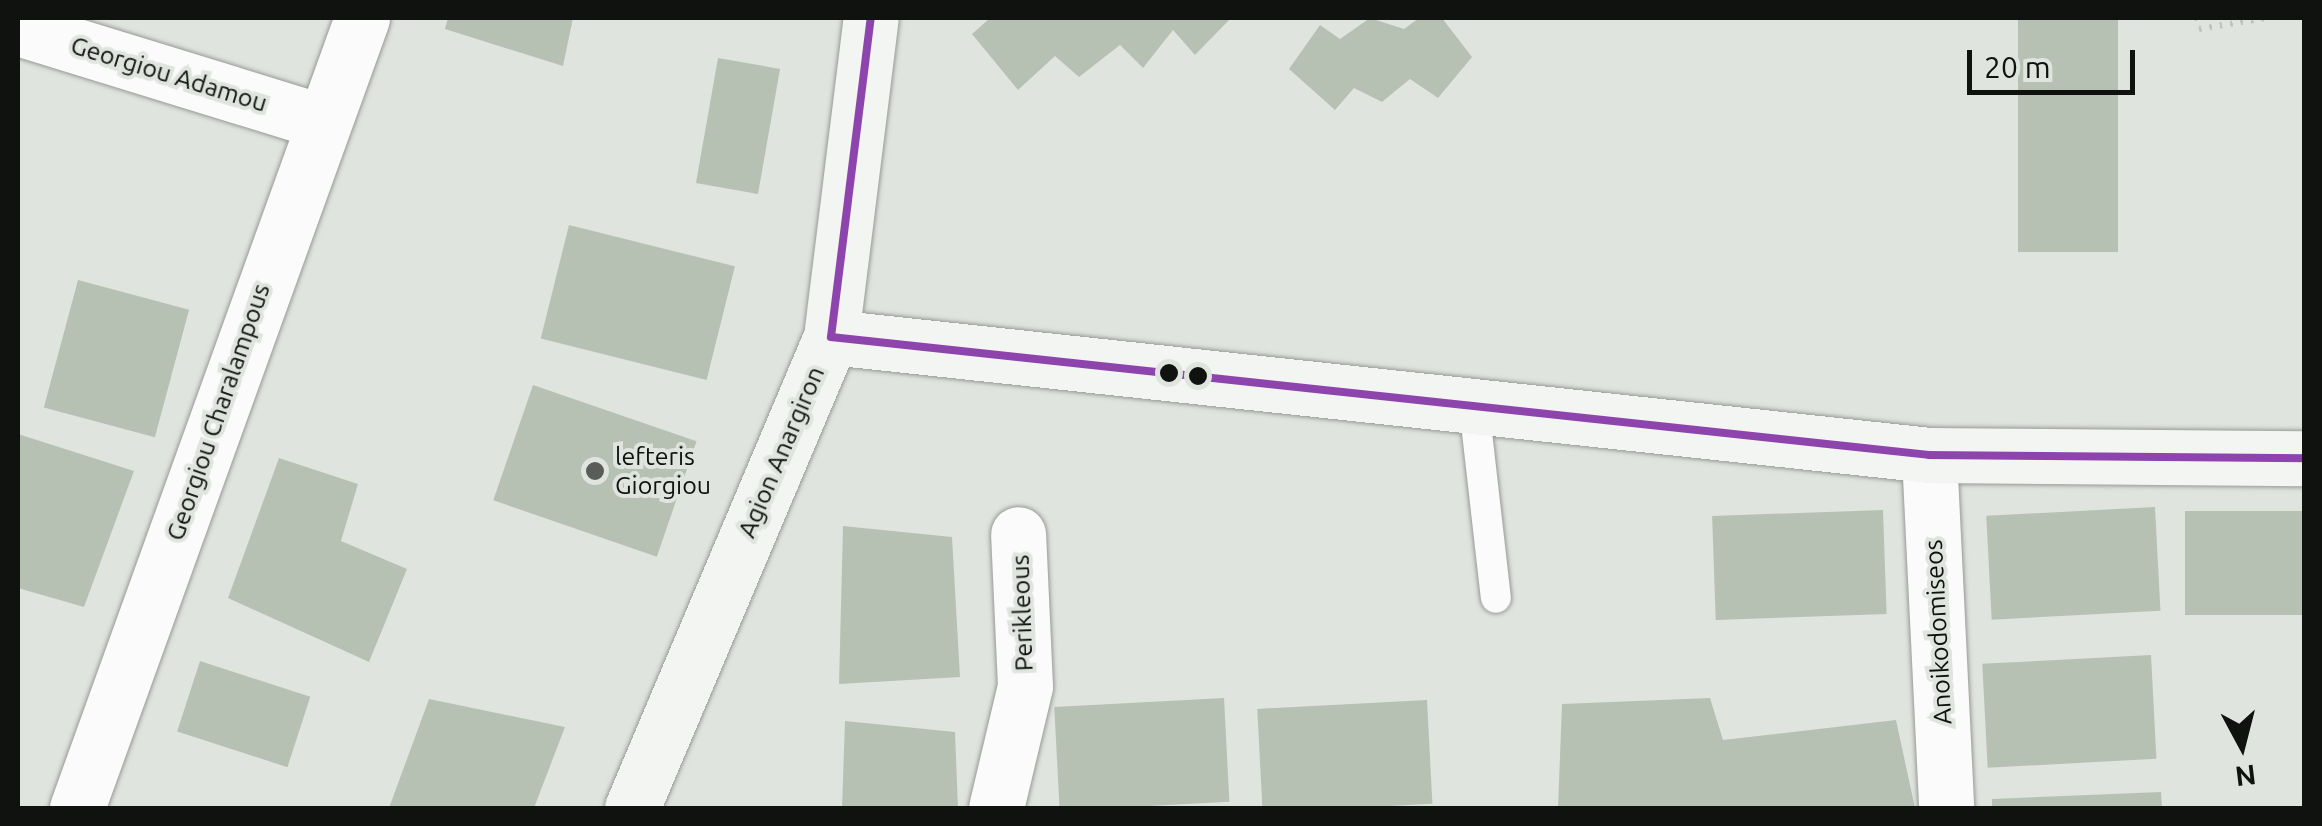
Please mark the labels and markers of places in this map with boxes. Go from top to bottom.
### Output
unlabelled marker [1159,363,1179,383]
unlabelled marker [1188,366,1208,386]
place label: lefteris Giorgiou [615,442,711,501]
marker: lefteris Giorgiou [584,460,606,482]

